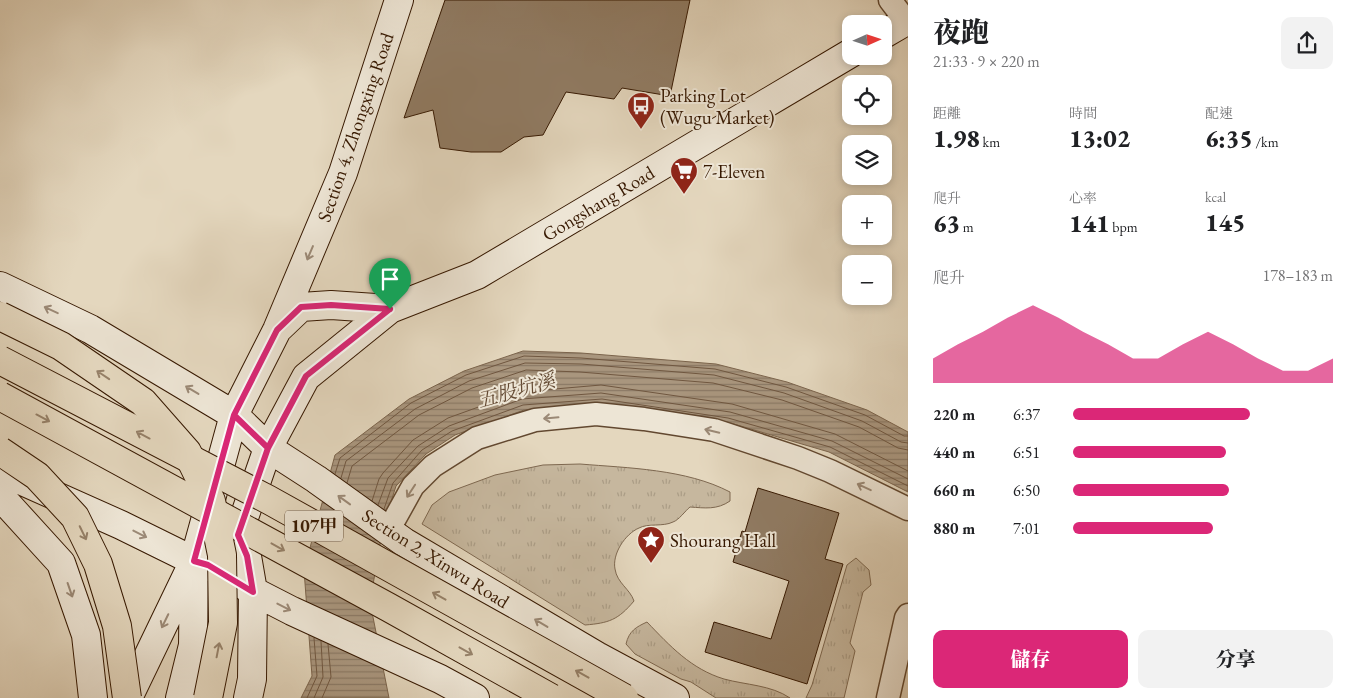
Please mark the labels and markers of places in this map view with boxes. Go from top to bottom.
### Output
place label: Parking Lot (Wugu Market) [660,83,774,130]
bus stop icon: Parking Lot (Wugu Market) [626,91,656,130]
supermarket icon: 7-Eleven [669,156,699,195]
place label: 7-Eleven [703,159,765,184]
pin [369,258,411,309]
place icon: Shourang Hall [636,525,666,564]
place label: Shourang Hall [670,528,777,553]

